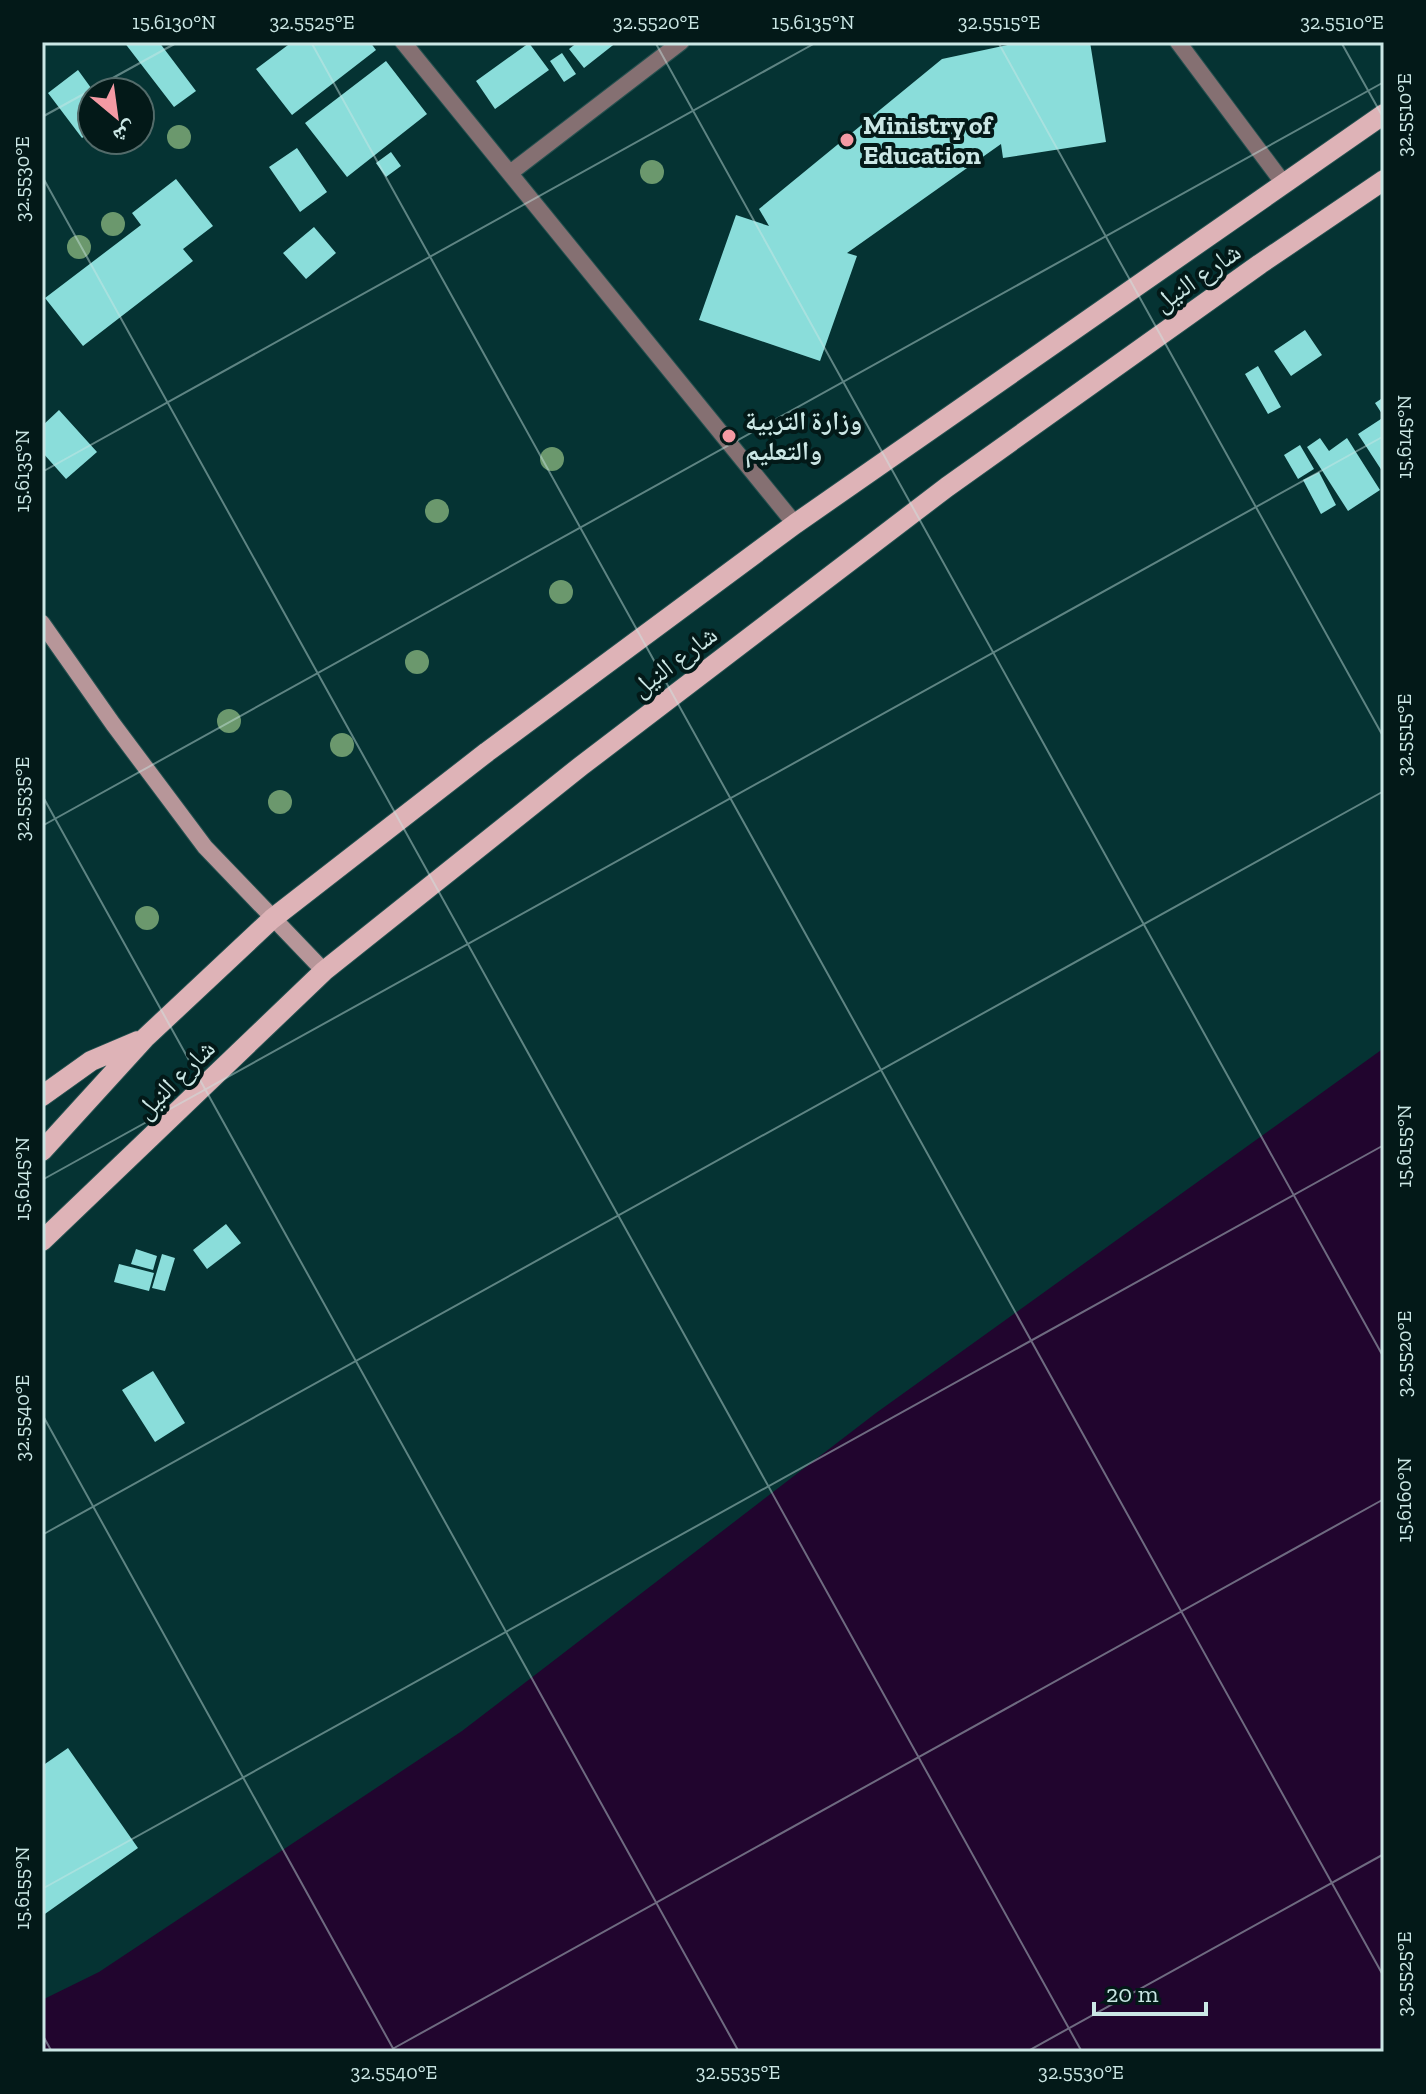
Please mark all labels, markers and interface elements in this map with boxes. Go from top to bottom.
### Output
text: 15.6130°N [132,10,216,34]
text: 32.5525°E [270,10,355,34]
text: 32.5520°E [613,10,699,34]
text: 15.6135°N [772,10,855,34]
text: 32.5515°E [958,10,1040,34]
text: 32.5510°E [1300,10,1384,34]
text: 32.5510°E [1392,73,1416,157]
north arrow [76,76,156,156]
place label: Ministry of Education [863,109,995,171]
text: ش [109,116,142,151]
marker: Ministry of Education [838,131,856,149]
text: 32.5530°E [10,136,34,222]
street label: شارع النيل [1147,235,1247,319]
text: 15.6145°N [1392,395,1416,479]
place label: وزارة التربية والتعليم [745,405,862,469]
marker: وزارة التربية والتعليم [720,427,738,445]
text: 15.6135°N [10,429,34,512]
street label: شارع النيل [625,618,723,704]
text: 32.5515°E [1392,694,1416,776]
text: 32.5535°E [10,757,34,841]
street label: شارع النيل [129,1033,221,1125]
text: 15.6155°N [1392,1104,1416,1188]
text: 15.6145°N [10,1137,34,1221]
text: 32.5520°E [1392,1311,1416,1397]
text: 32.5540°E [10,1375,34,1461]
text: 15.6160°N [1392,1457,1416,1542]
text: 15.6155°N [10,1846,34,1930]
text: 32.5525°E [1392,1932,1416,2017]
scale bar [1094,1966,1206,2016]
text: 20 m [1106,1979,1159,2008]
text: 32.5540°E [351,2060,437,2084]
text: 32.5535°E [696,2060,780,2084]
text: 32.5530°E [1038,2060,1124,2084]

